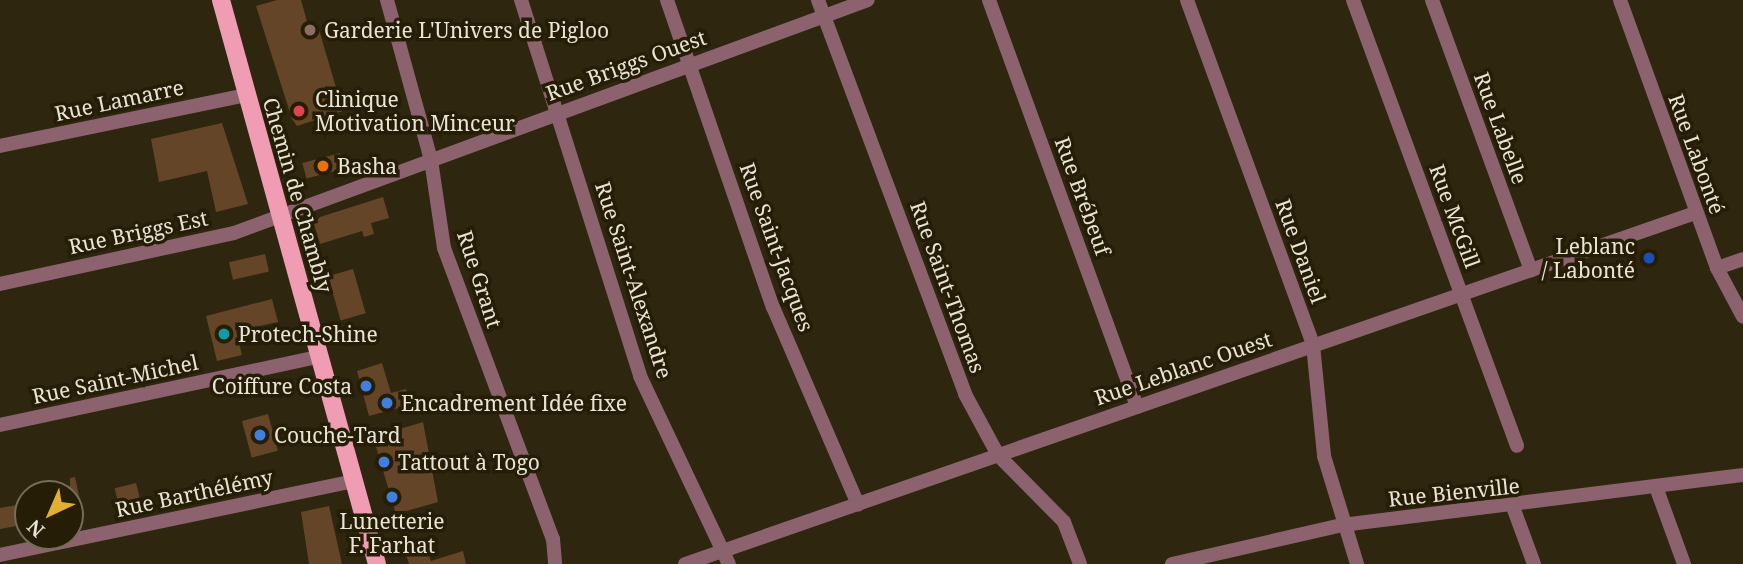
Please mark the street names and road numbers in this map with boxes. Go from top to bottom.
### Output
street label: Rue Briggs Ouest [542,24,710,106]
street label: Rue Labelle [1469,69,1533,187]
street label: Rue Lamarre [52,74,186,126]
street label: Rue Labonté [1664,91,1730,217]
street label: Chemin de Chambly [258,95,338,295]
street label: Rue Brébeuf [1050,133,1116,259]
street label: Rue Saint-Jacques [735,159,819,335]
street label: Rue McGill [1425,161,1485,271]
street label: Rue Saint-Alexandre [590,178,678,382]
street label: Rue Daniel [1271,196,1331,306]
street label: Rue Saint-Thomas [905,198,991,376]
street label: Rue Briggs Est [66,205,210,259]
street label: Rue Grant [452,227,508,331]
street label: Rue Leblanc Ouest [1091,326,1275,410]
street label: Rue Saint-Michel [30,349,200,409]
street label: Rue Barthélémy [113,464,275,522]
street label: Rue Bienville [1387,473,1521,511]

